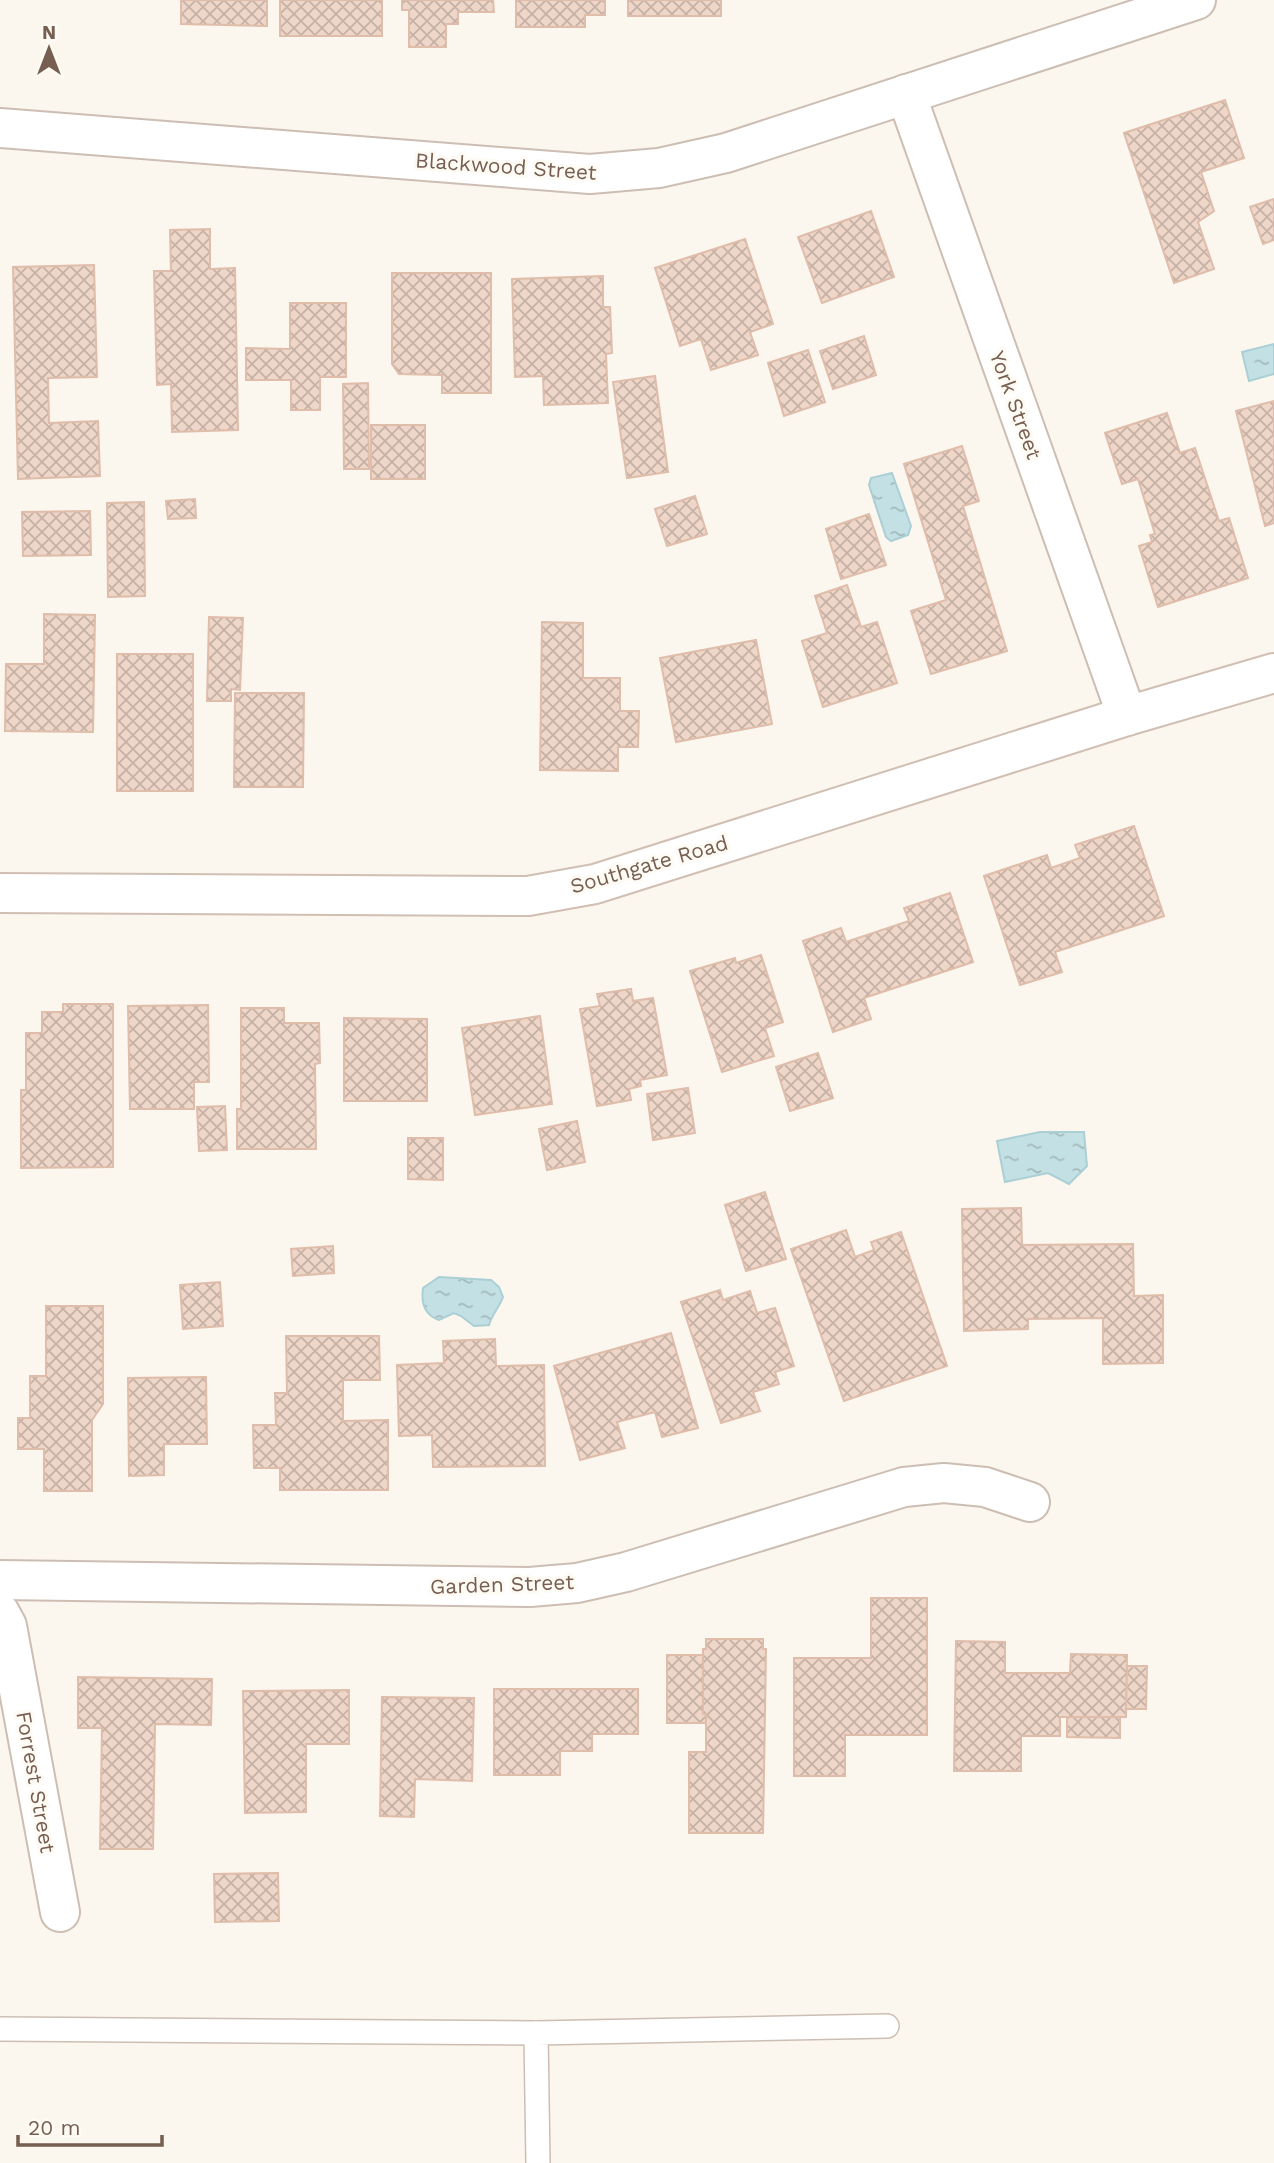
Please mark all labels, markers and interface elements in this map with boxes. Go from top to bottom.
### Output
north arrow [14,14,84,84]
text: N [42,21,56,44]
street label: Blackwood Street [415,147,598,185]
street label: York Street [985,347,1047,463]
street label: Southgate Road [567,830,731,898]
street label: Garden Street [430,1569,575,1599]
street label: Forrest Street [11,1709,61,1855]
scale bar [18,2104,161,2148]
text: 20 m [28,2115,80,2140]

